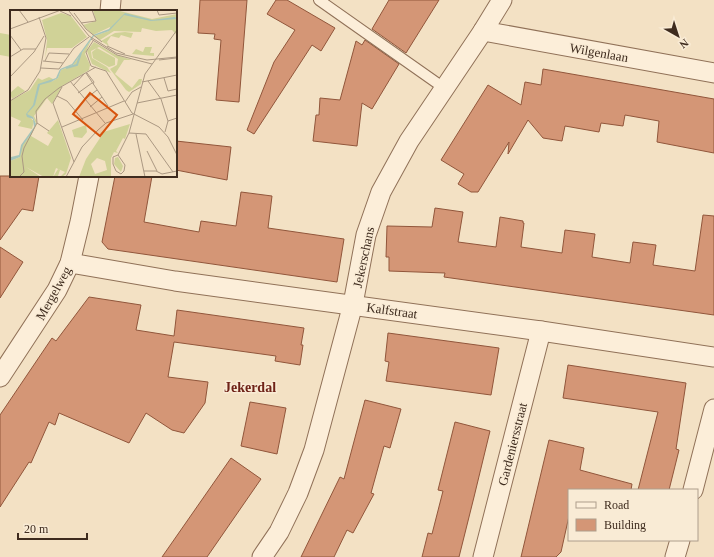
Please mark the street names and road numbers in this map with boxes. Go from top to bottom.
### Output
street label: Wilgenlaan [568,40,630,65]
street label: Jekerschans [350,225,377,289]
street label: Mergelweg [33,263,75,323]
street label: Kalfstraat [366,300,419,322]
street label: Gardeniersstraat [495,401,530,487]

